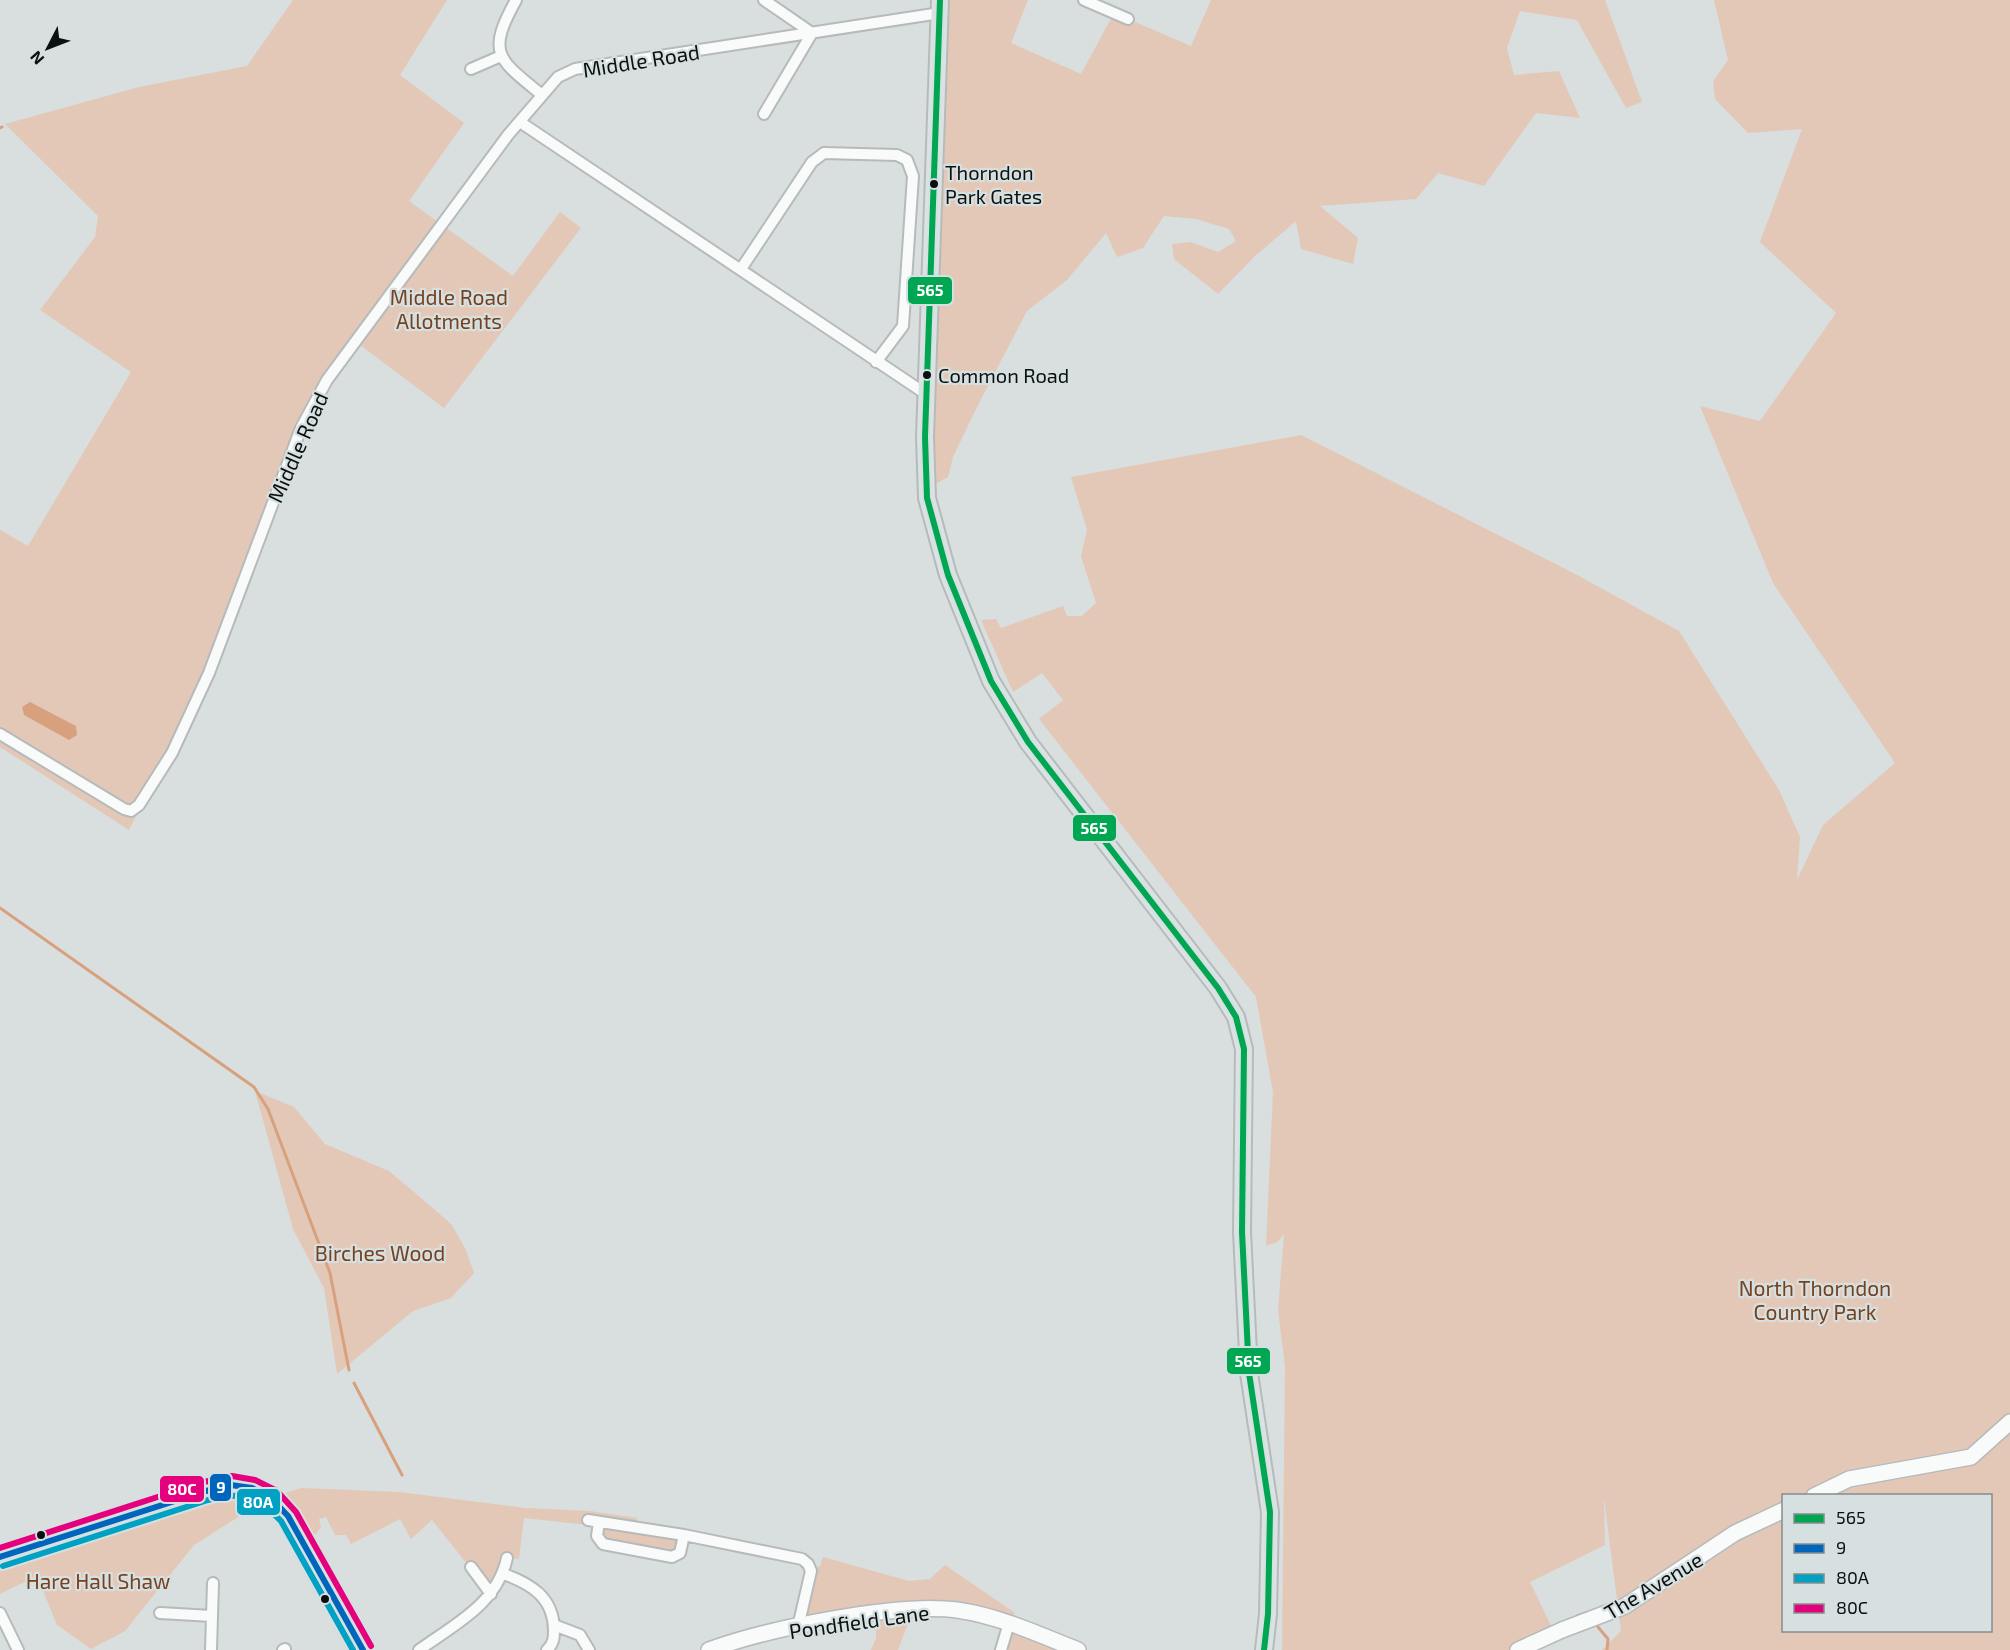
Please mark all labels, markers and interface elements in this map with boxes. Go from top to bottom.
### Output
north arrow [18,18,78,78]
street label: Middle Road [581,38,701,82]
text: N [26,48,47,69]
place label: Thorndon Park Gates [945,160,1042,208]
marker: Thorndon Park Gates [928,178,940,190]
line badge: 565 [907,276,953,305]
text: 565 [916,280,944,299]
park label: Middle Road Allotments [390,284,508,333]
place label: Common Road [938,363,1069,387]
marker: Common Road [921,369,933,381]
street label: Middle Road [262,388,332,506]
line badge: 565 [1072,814,1117,842]
text: 565 [1080,818,1108,837]
park label: Birches Wood [315,1240,445,1265]
park label: North Thorndon Country Park [1739,1275,1891,1324]
line badge: 565 [1226,1347,1271,1375]
text: 565 [1234,1351,1262,1370]
line badge: 9 [209,1473,232,1502]
line badge: 80C [159,1475,205,1503]
text: 9 [216,1477,226,1496]
text: 80C [167,1479,197,1498]
line badge: 80A [236,1488,281,1516]
text: 80A [243,1492,274,1511]
legend [1782,1494,1992,1632]
text: 565 [1836,1506,1866,1528]
unlabelled marker [35,1529,47,1541]
text: 9 [1836,1536,1846,1558]
street label: The Avenue [1599,1546,1707,1624]
text: 80A [1836,1566,1870,1588]
park label: Hare Hall Shaw [26,1568,170,1593]
unlabelled marker [319,1593,331,1605]
text: 80C [1836,1596,1868,1618]
street label: Pondfield Lane [787,1599,931,1643]

